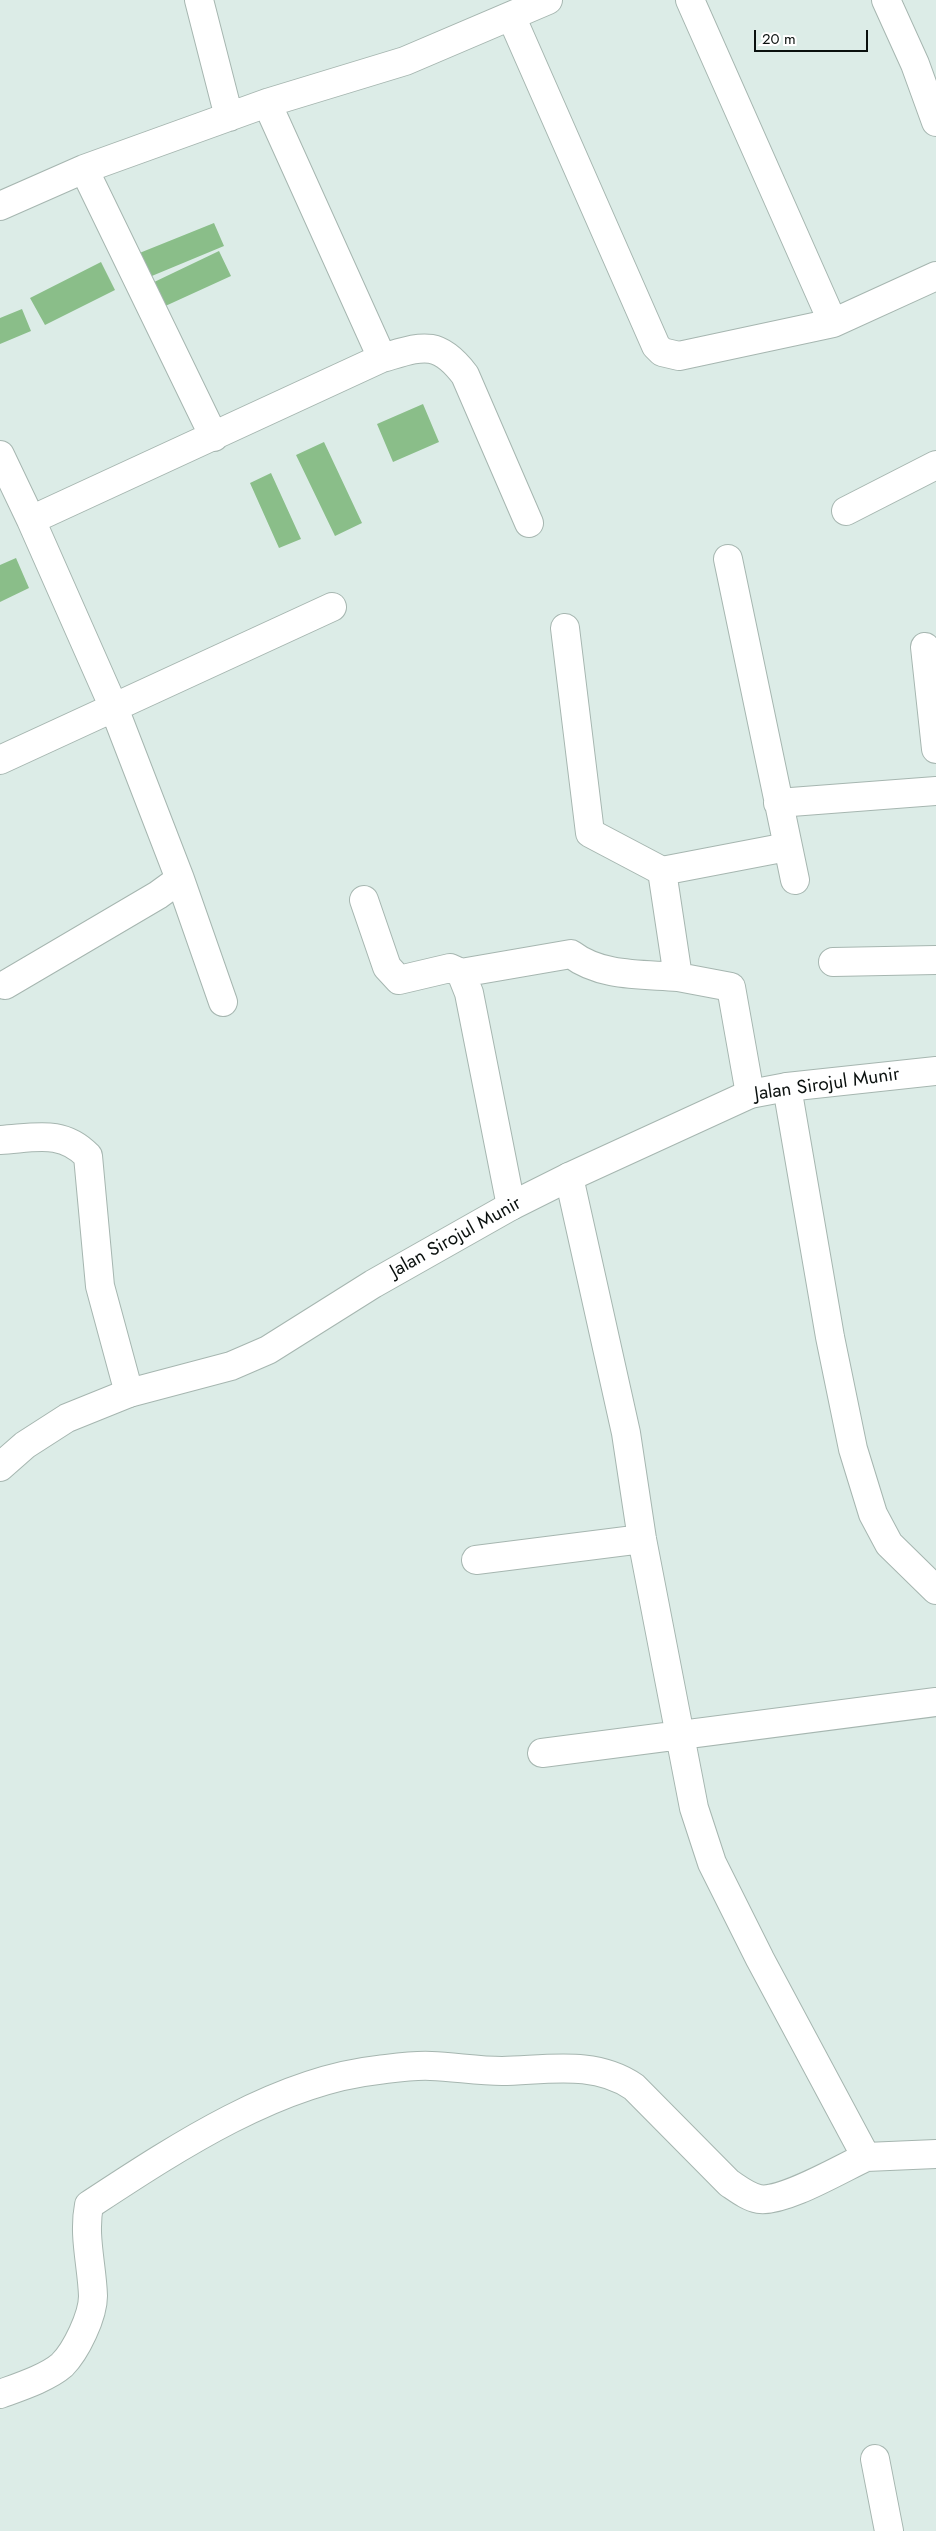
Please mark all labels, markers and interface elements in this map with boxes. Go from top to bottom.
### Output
scale bar [756,20,870,52]
text: 20 m [762,28,796,50]
street label: Jalan Sirojul Munir [753,1064,901,1106]
street label: Jalan Sirojul Munir [386,1193,526,1283]

